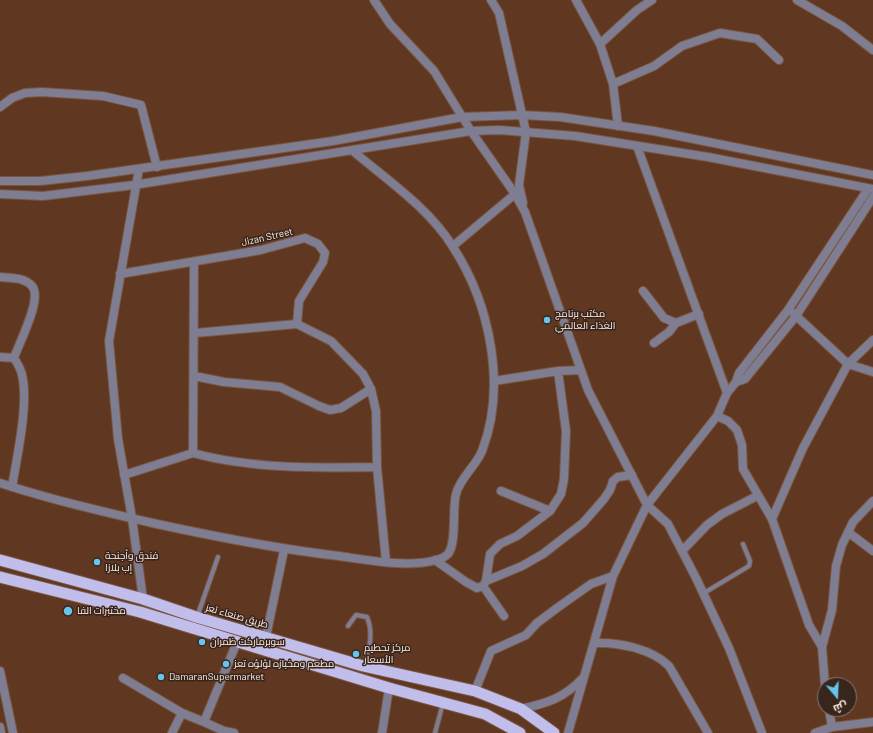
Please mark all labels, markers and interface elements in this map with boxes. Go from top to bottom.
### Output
street label: Jizan Street [240,225,294,249]
place label: مكتب برنامج الغذاء العالمي [555,308,615,332]
marker: مكتب برنامج الغذاء العالمي [542,315,552,325]
place label: فندق وأجنحة إب بلازا [105,550,158,574]
marker: فندق وأجنحة إب بلازا [92,557,102,567]
street label: طريق صنعاء تعز [204,601,270,631]
marker: مختبرات الفا [62,605,74,617]
place label: مختبرات الفا [77,605,126,617]
place label: سوبرماركت ظمران [210,636,285,648]
marker: سوبرماركت ظمران [197,637,207,647]
place label: مركز تحطيم الأسعار [364,642,410,666]
marker: مركز تحطيم الأسعار [351,649,361,659]
place label: مطعم ومخبازه لؤلؤه تعز [234,658,334,670]
marker: مطعم ومخبازه لؤلؤه تعز [221,659,231,669]
place label: DamaranSupermarket [169,671,264,683]
marker: DamaranSupermarket [156,672,166,682]
north arrow [817,677,857,717]
text: ش [832,699,850,716]

